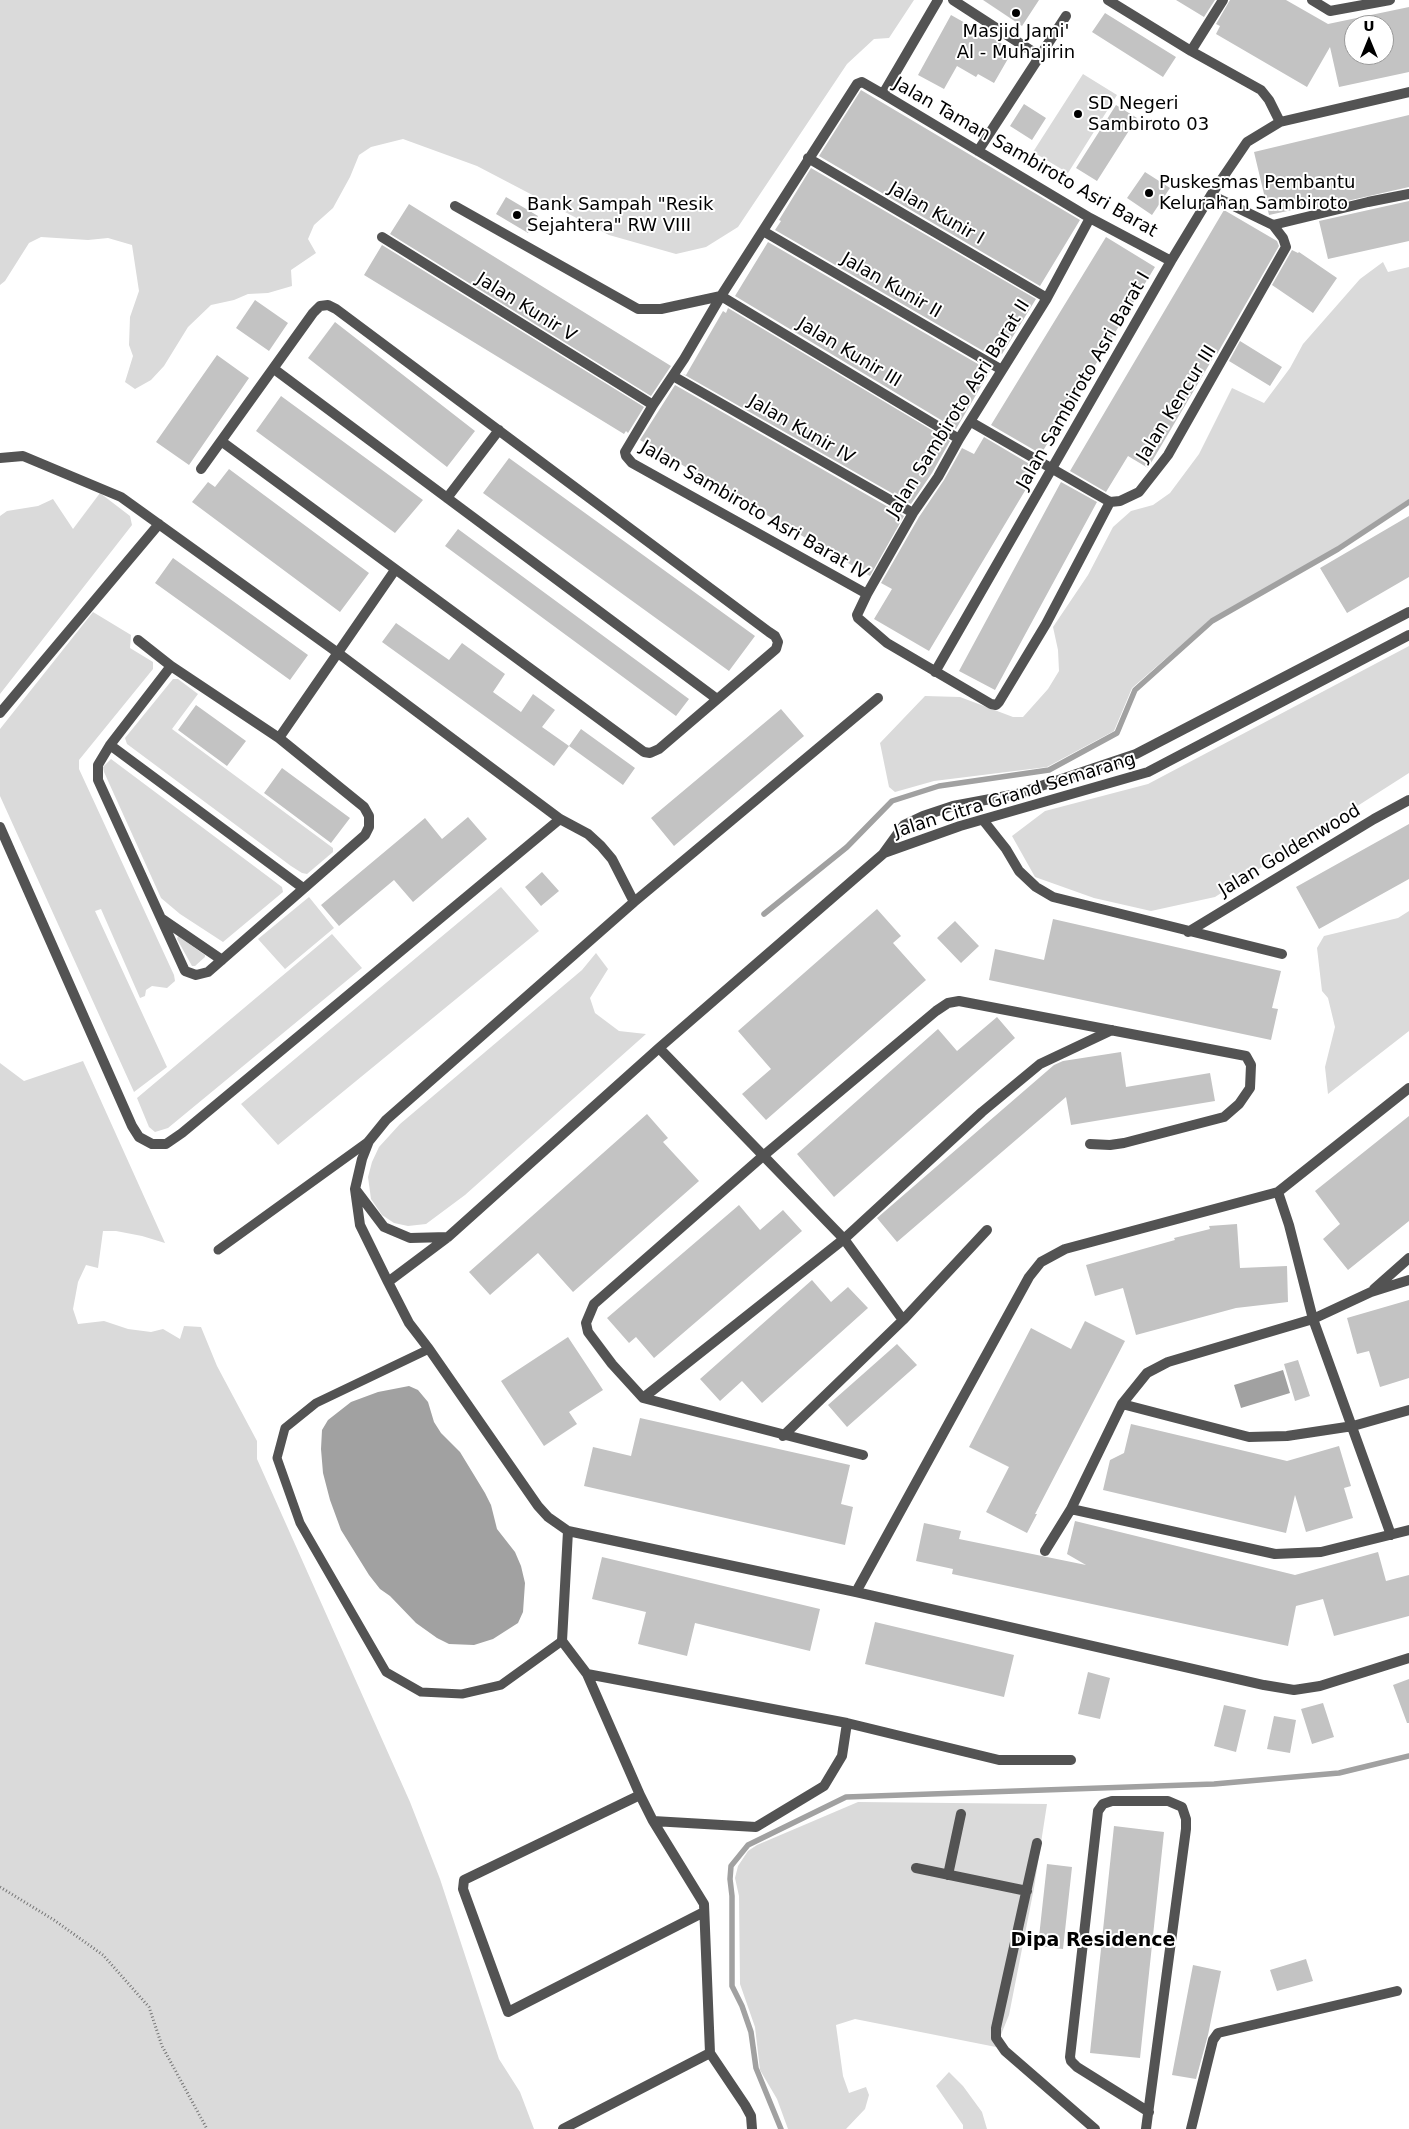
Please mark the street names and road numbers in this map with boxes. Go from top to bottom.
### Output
street label: Jalan Taman Sambiroto Asri Barat [889,73,1161,243]
street label: Jalan Kunir I [884,178,988,250]
street label: Jalan Kunir II [837,249,945,323]
street label: Jalan Sambiroto Asri Barat I [1013,268,1155,494]
street label: Jalan Kunir V [472,269,580,347]
street label: Jalan Sambiroto Asri Barat II [883,296,1035,522]
street label: Jalan Kunir III [793,314,905,392]
street label: Jalan Kencur III [1133,342,1221,466]
street label: Jalan Kunir IV [744,391,858,469]
street label: Jalan Sambiroto Asri Barat IV [636,437,872,585]
street label: Jalan Citra Grand Semarang [892,749,1138,843]
street label: Jalan Goldenwood [1215,800,1365,902]

